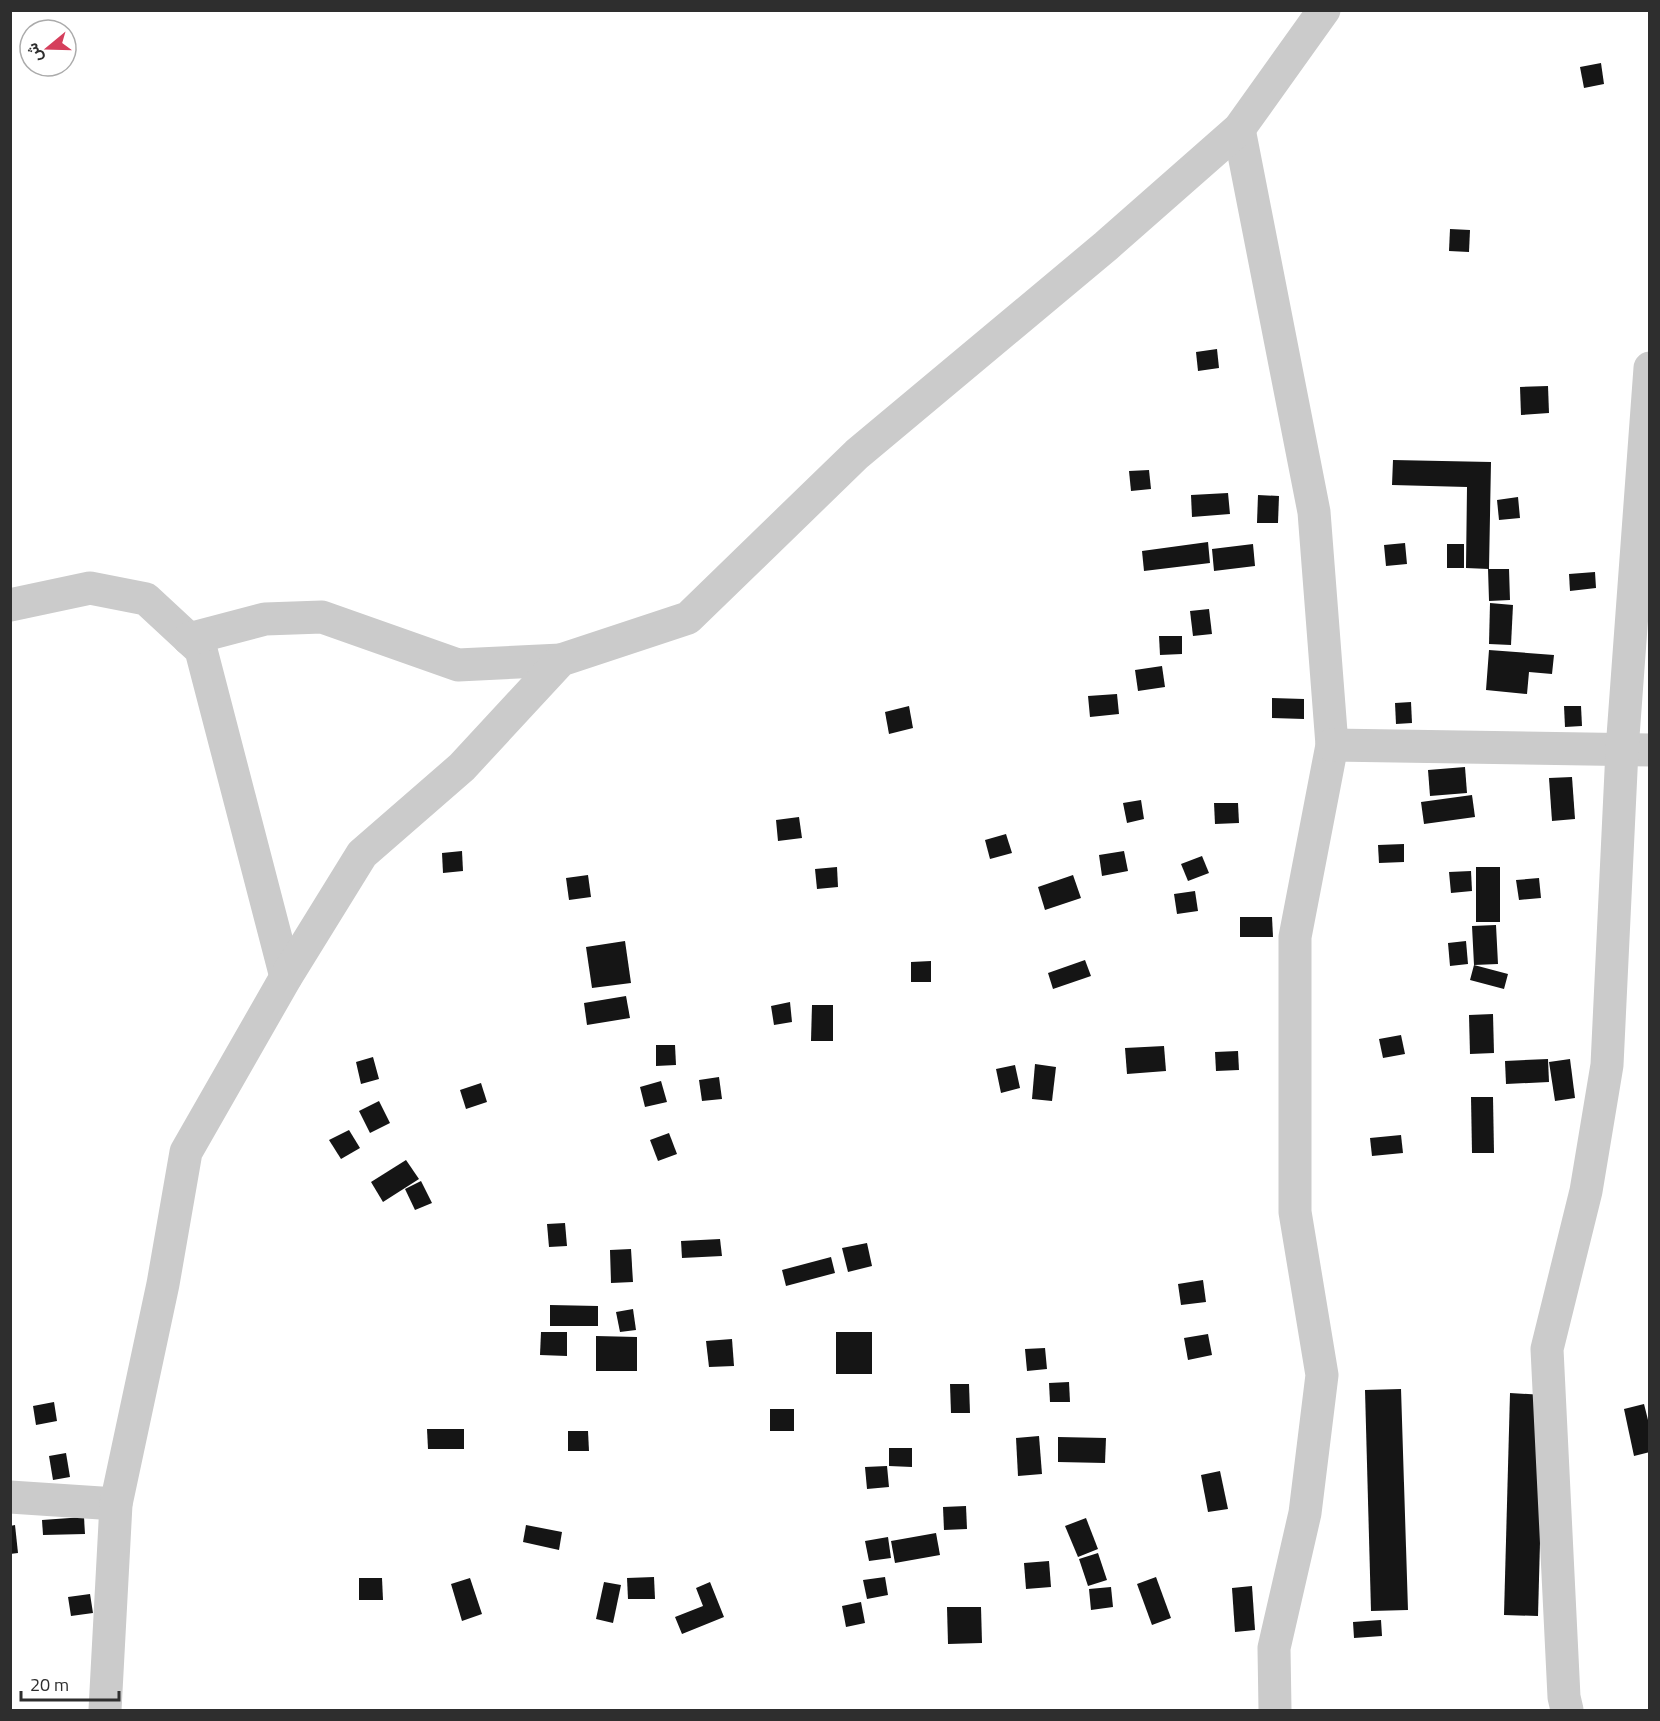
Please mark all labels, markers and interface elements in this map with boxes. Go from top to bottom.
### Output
north arrow [18,18,78,78]
text: ش [19,40,48,66]
scale bar [21,1664,118,1702]
text: 20 m [30,1671,69,1698]

